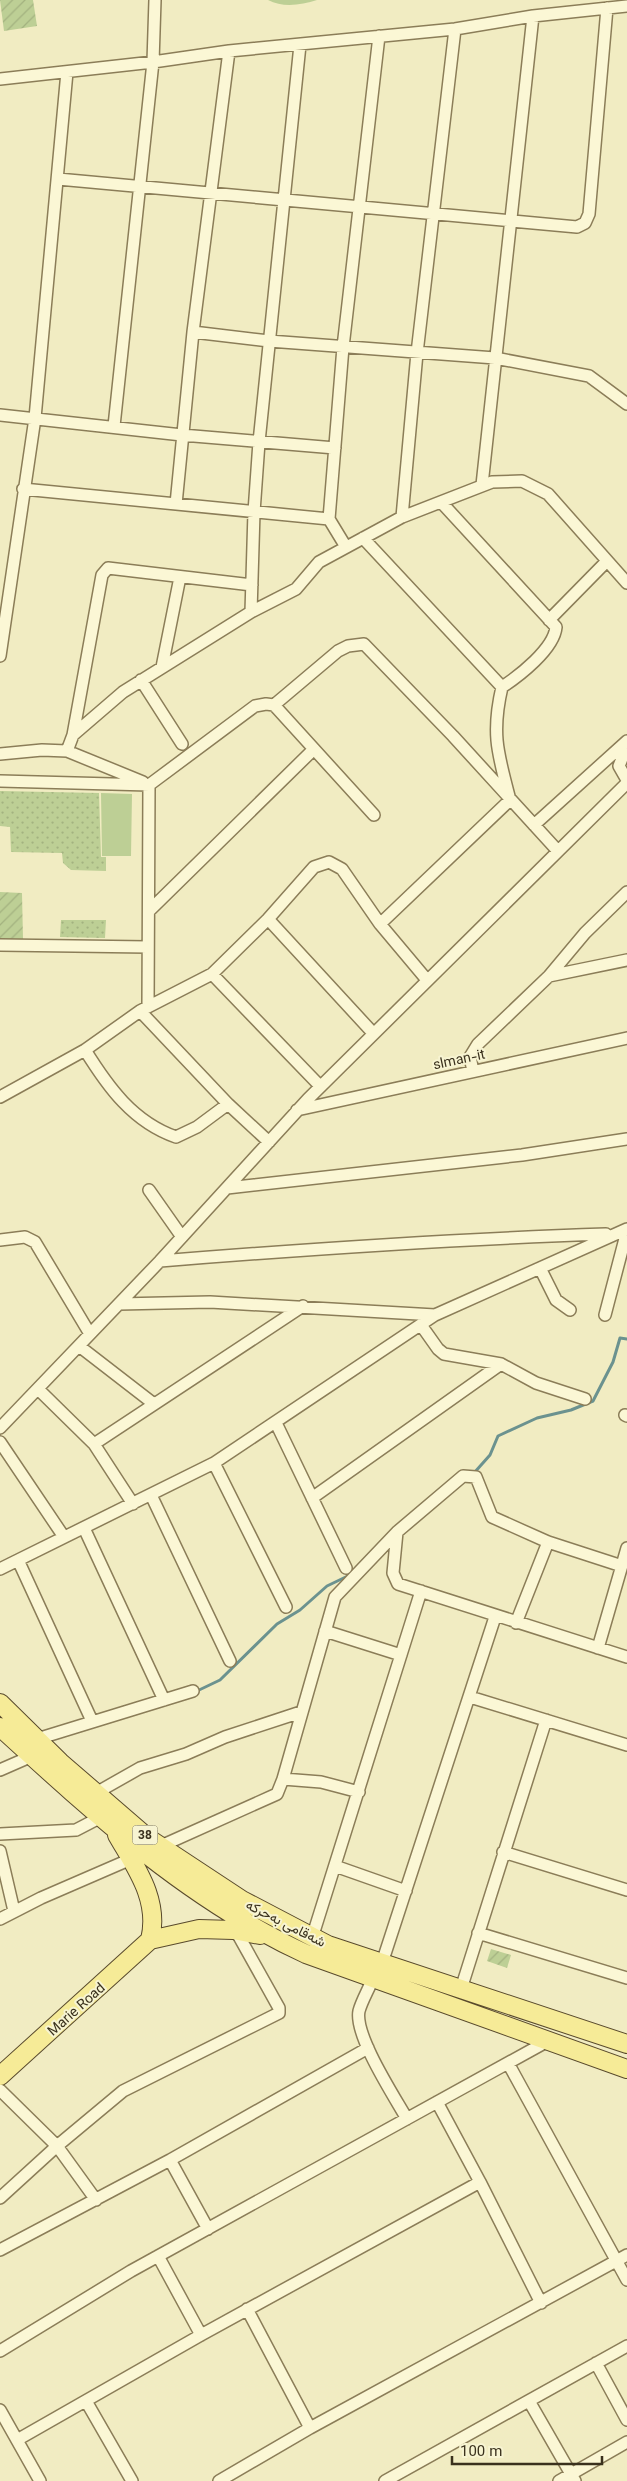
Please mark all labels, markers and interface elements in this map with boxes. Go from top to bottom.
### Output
street label: slman-it [431,1045,488,1077]
road number: 38 [132,1826,158,1844]
street label: شەقامی بەحرکە [241,1895,329,1954]
street label: Marie Road [43,1978,111,2043]
scale bar [452,2434,602,2466]
text: 100 m [460,2441,502,2464]

